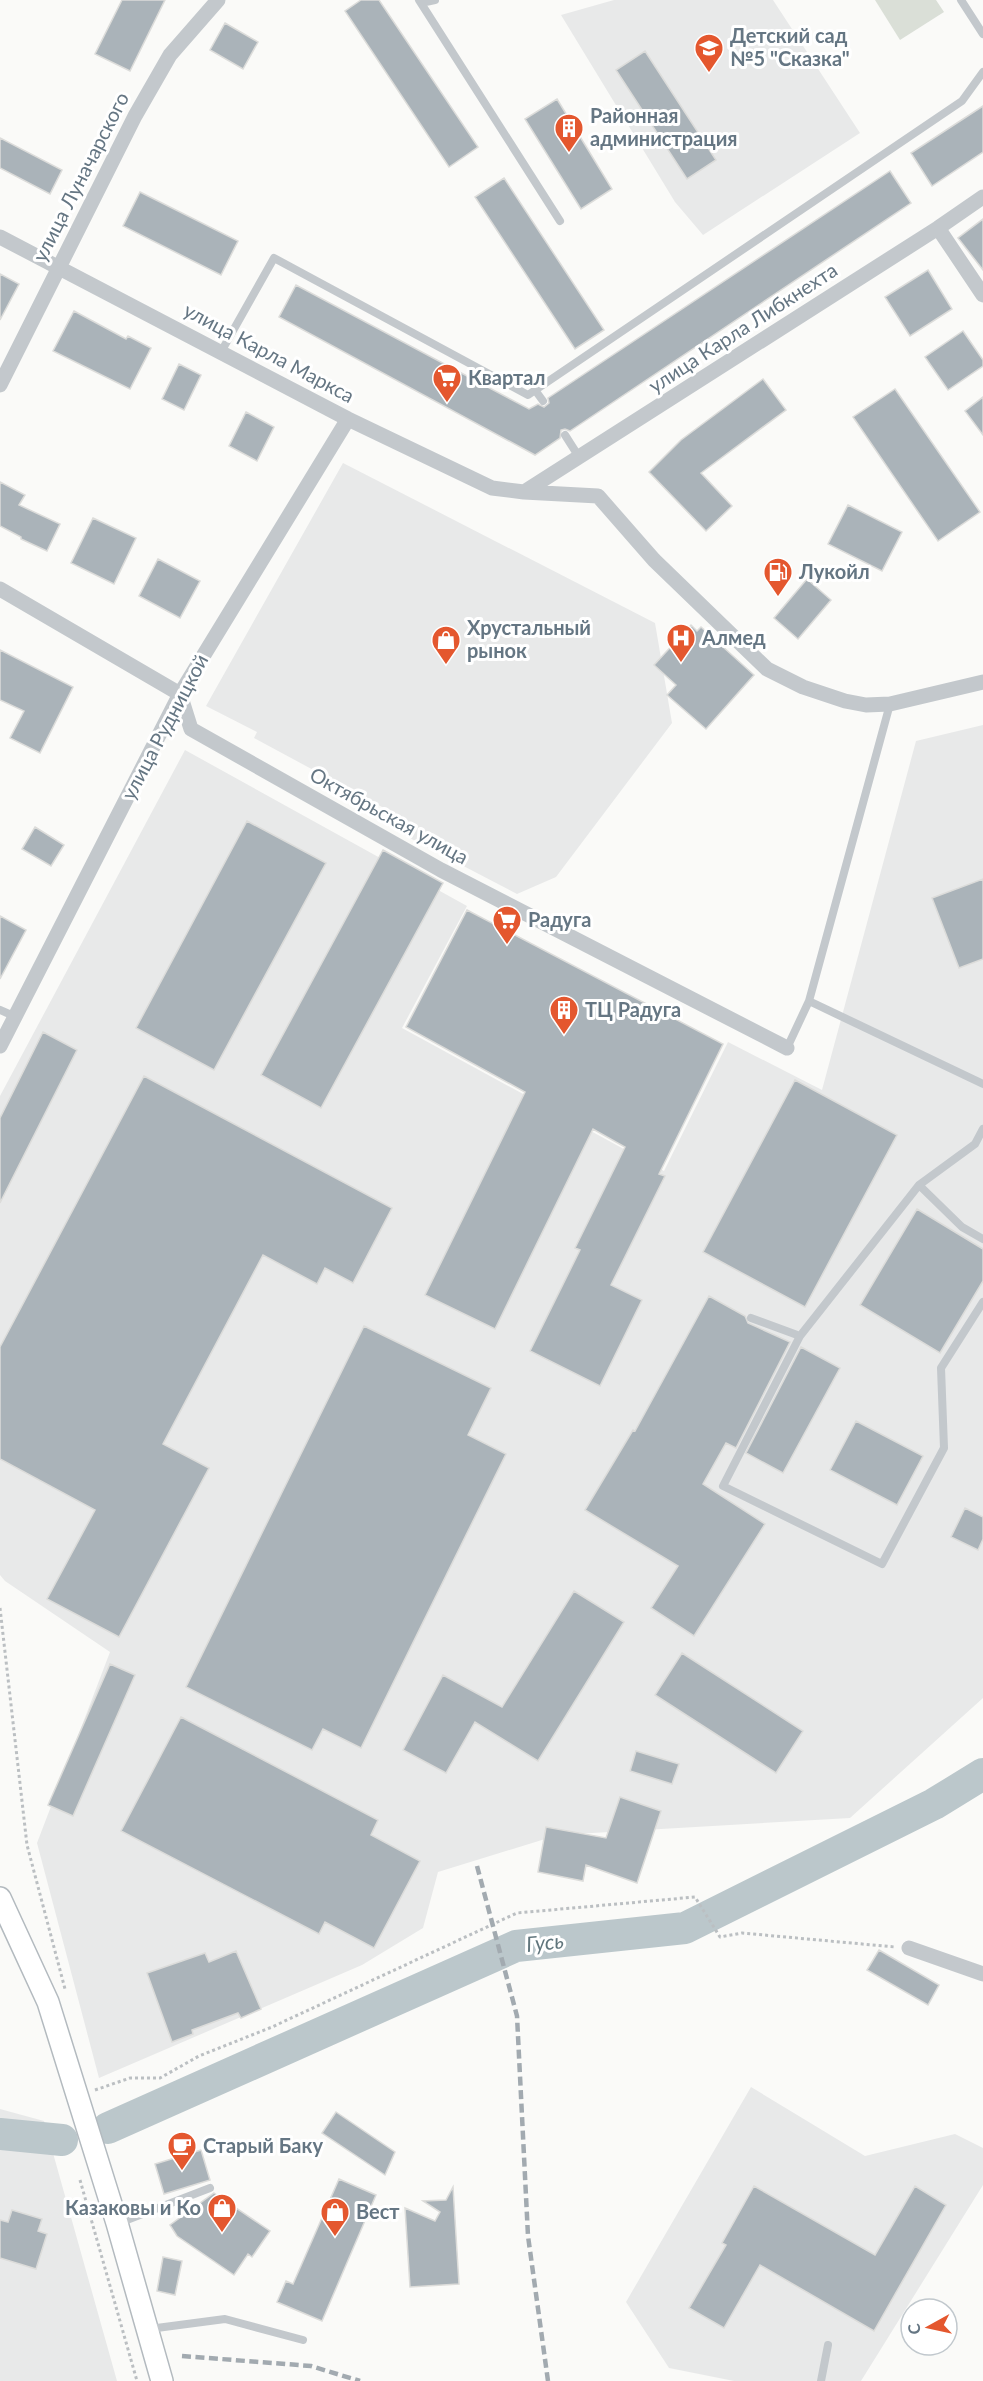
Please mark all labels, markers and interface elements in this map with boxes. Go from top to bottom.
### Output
place label: Детский сад №5 "Сказка" [730,23,850,70]
school or university icon: Детский сад №5 "Сказка" [693,32,725,74]
street label: улица Луначарского [27,88,133,265]
place label: Районная администрация [590,103,737,150]
building icon: Районная администрация [553,112,585,154]
street label: улица Карла Либкнехта [644,257,841,397]
street label: улица Карла Маркса [180,297,359,407]
supermarket icon: Квартал [431,362,463,404]
place label: Квартал [468,365,545,389]
fuel station icon: Лукойл [762,556,794,598]
place label: Лукойл [798,559,870,583]
place label: Хрустальный рынок [467,615,591,662]
hospital icon: Алмед [665,622,697,664]
shop icon: Хрустальный рынок [430,624,462,666]
place label: Алмед [701,625,766,649]
street label: улица Рудницкой [116,650,213,803]
street label: Октябрьская улица [306,762,473,869]
supermarket icon: Радуга [491,904,523,946]
place label: Радуга [528,907,591,931]
building icon: ТЦ Радуга [548,994,580,1036]
place label: ТЦ Радуга [585,997,681,1021]
water label: Гусь [525,1927,565,1956]
cafe icon: Старый Баку [166,2130,198,2172]
place label: Старый Баку [203,2133,323,2157]
shop icon: Казаковы и Ко [206,2192,238,2234]
place label: Казаковы и Ко [65,2195,201,2219]
shop icon: Вест [319,2196,351,2238]
place label: Вест [356,2199,400,2223]
north arrow [899,2297,959,2357]
text: С [903,2322,924,2336]

